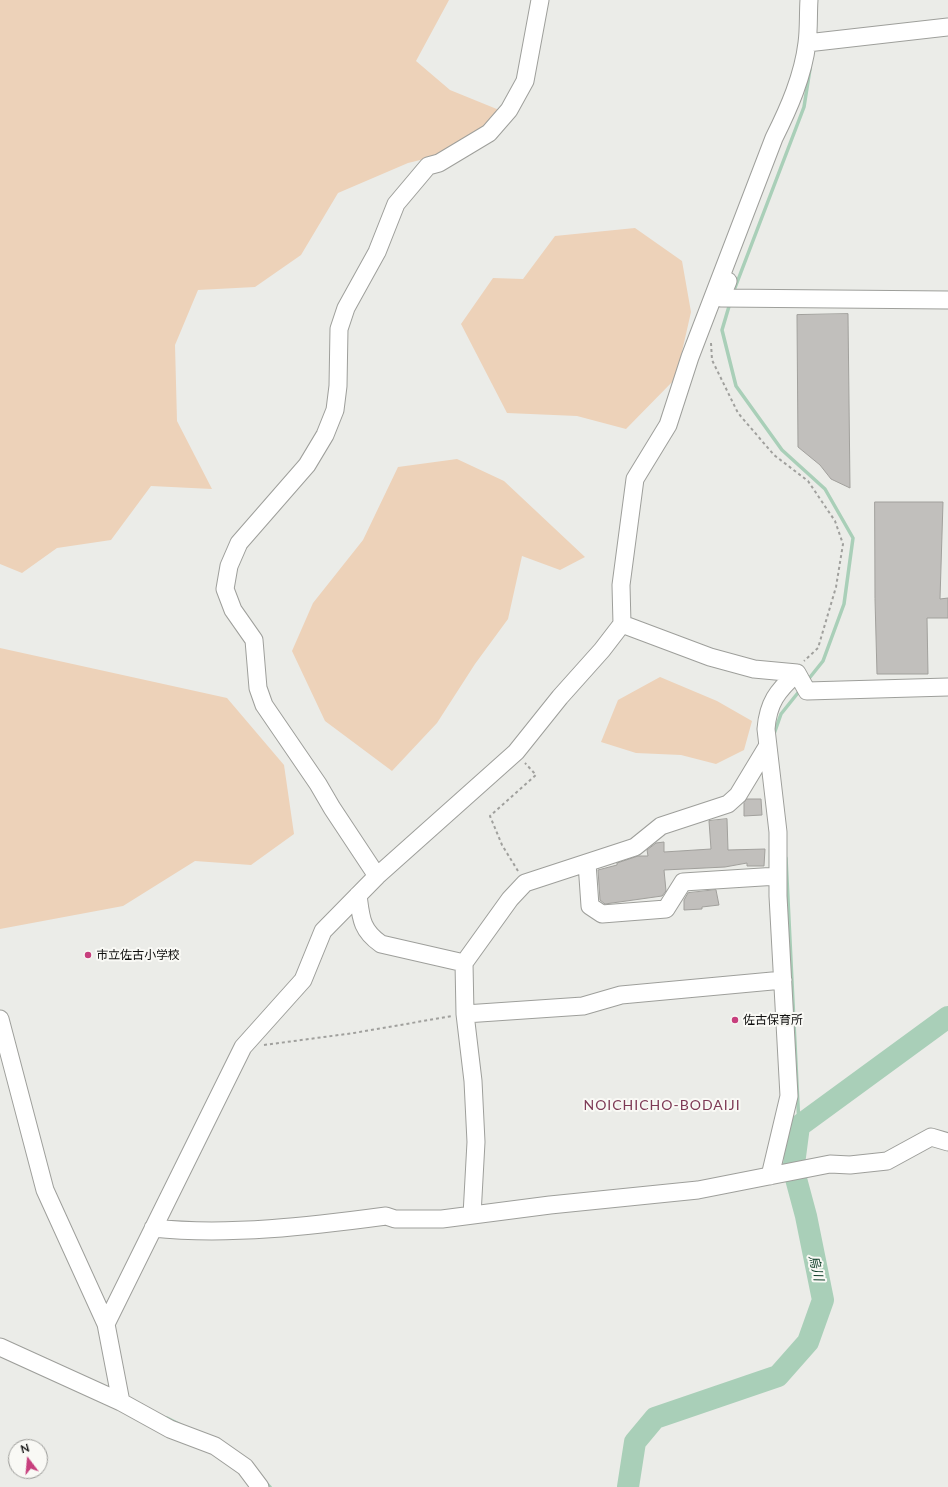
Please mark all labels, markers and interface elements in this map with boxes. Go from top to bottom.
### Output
place label: 市立佐古小学校 [96,948,180,962]
marker: 市立佐古小学校 [83,950,93,960]
place label: 佐古保育所 [743,1013,803,1027]
marker: 佐古保育所 [730,1015,740,1025]
district label: NOICHICHO-BODAIJI [583,1097,741,1113]
water label: 烏川 [805,1254,827,1282]
north arrow [8,1439,48,1479]
text: N [19,1441,31,1455]

